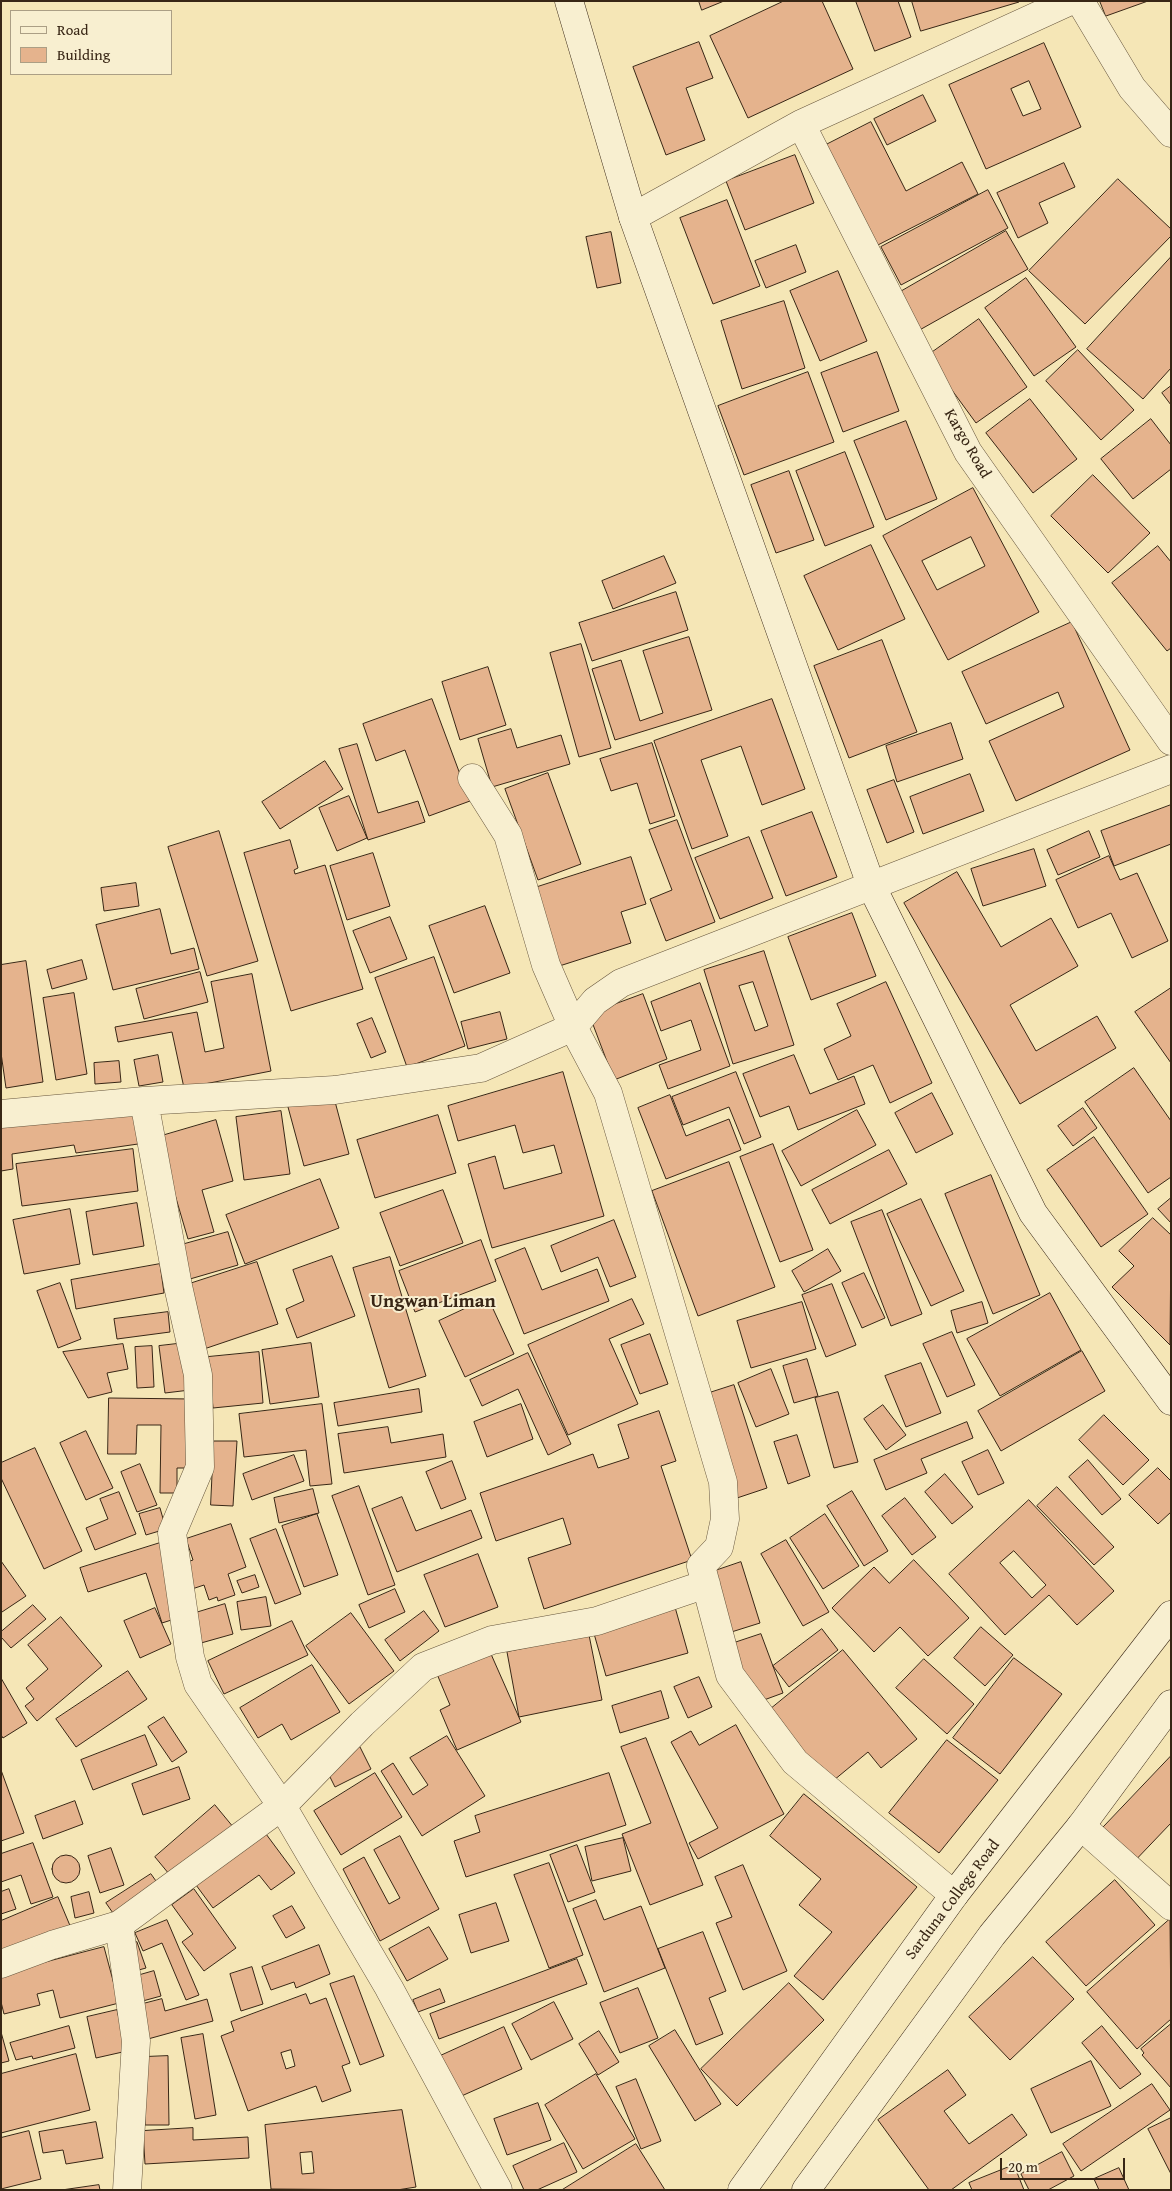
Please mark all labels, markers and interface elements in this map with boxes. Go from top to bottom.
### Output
legend [10,10,172,75]
text: Road [57,19,88,40]
text: Building [57,44,110,65]
street label: Kargo Road [939,406,995,482]
district label: Ungwan Liman [370,1291,496,1313]
street label: Sarduna College Road [902,1836,1004,1964]
scale bar [1002,2148,1127,2180]
text: 20 m [1008,2156,1038,2177]

